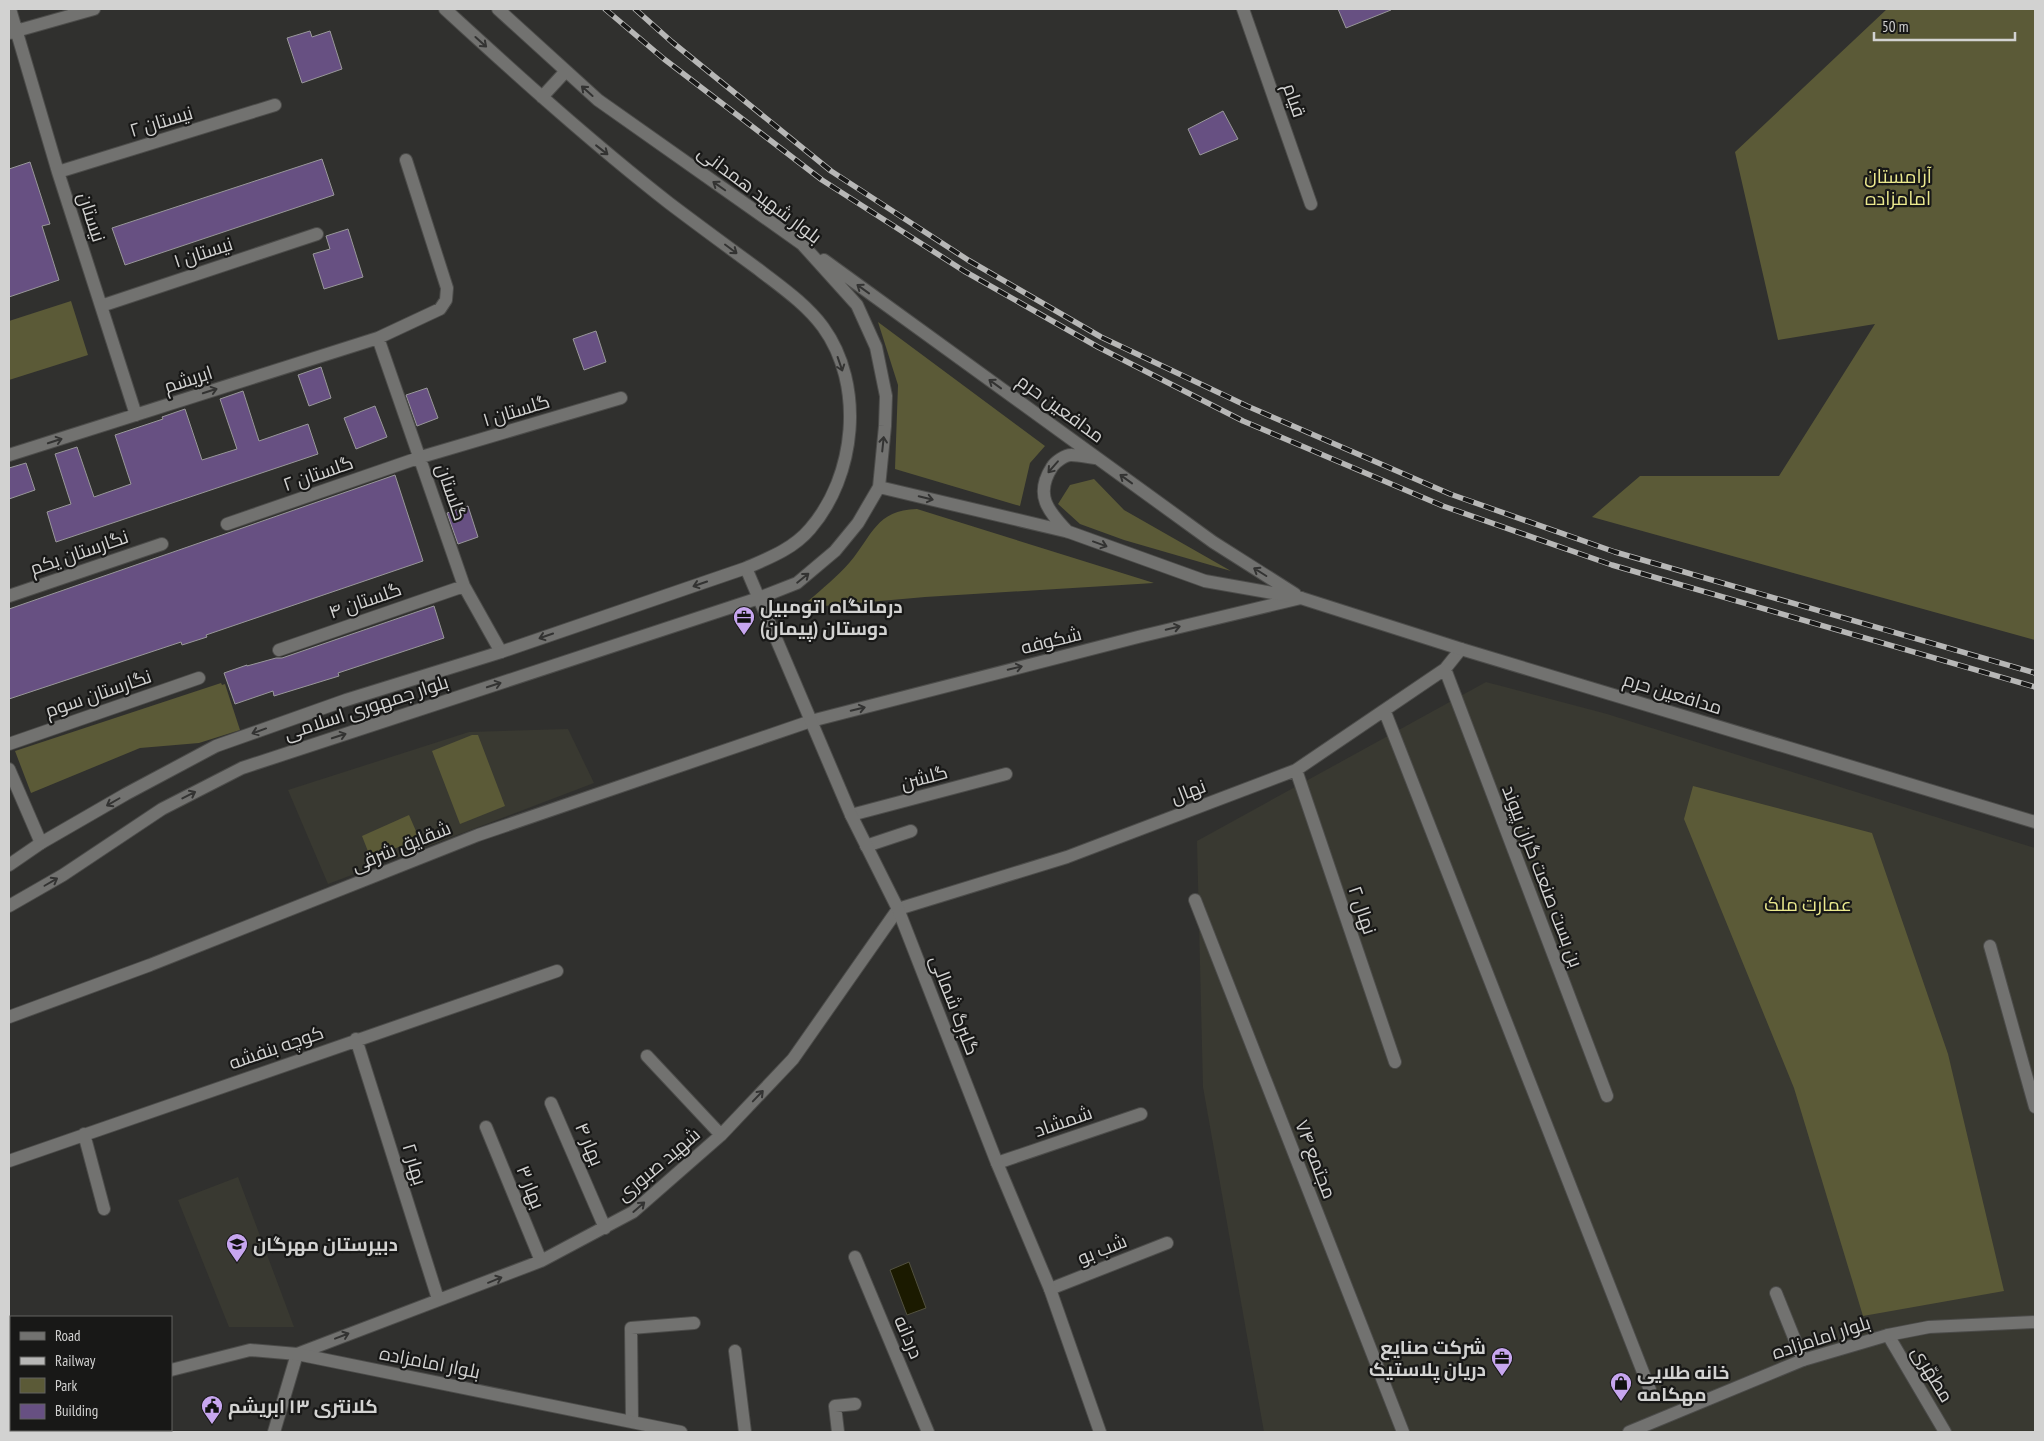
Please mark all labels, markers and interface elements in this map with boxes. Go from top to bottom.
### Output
scale bar [1874,10,2015,42]
text: 50 m [1882,17,1908,36]
one-way arrow [474,36,487,48]
street label: قیام [1276,80,1312,121]
one-way arrow [581,85,594,96]
street label: نیستان ۲ [126,100,196,142]
street label: بلوار شهید همدانی [693,140,827,248]
one-way arrow [595,144,608,155]
park label: آرامستان امامزاده [1864,164,1932,210]
one-way arrow [712,181,726,191]
street label: نیستان [73,189,111,245]
street label: نیستان ۱ [170,231,236,273]
one-way arrow [724,244,738,254]
one-way arrow [856,284,870,294]
one-way arrow [836,356,845,371]
street label: ابریشم [161,360,216,400]
street label: مدافعین حرم [1011,368,1109,449]
one-way arrow [988,379,1002,389]
one-way arrow [202,386,218,396]
street label: گلستان ۱ [480,388,552,432]
one-way arrow [47,435,63,445]
one-way arrow [878,437,888,453]
street label: گلستان ۲ [280,450,356,496]
street label: گلستان [431,460,473,524]
one-way arrow [1048,460,1060,473]
one-way arrow [1120,474,1134,484]
one-way arrow [918,494,934,503]
street label: نگارستان یکم [26,524,132,582]
one-way arrow [1092,540,1107,549]
one-way arrow [1253,566,1267,577]
one-way arrow [796,572,809,583]
street label: گلستان ۴ [325,576,405,624]
one-way arrow [693,580,708,589]
place label: درمانگاه اتومبیل دوستان (پیمان) [760,594,903,642]
office icon: درمانگاه اتومبیل دوستان (پیمان) [732,605,756,636]
street label: شکوفه [1018,621,1084,659]
one-way arrow [1164,623,1180,632]
one-way arrow [538,632,554,642]
one-way arrow [1007,663,1023,672]
street label: نگارستان سوم [41,664,155,724]
street label: مدافعین حرم [1620,667,1725,721]
street label: بلوار جمهوری اسلامی [281,669,451,745]
one-way arrow [485,680,501,689]
one-way arrow [849,704,865,713]
one-way arrow [252,727,267,736]
one-way arrow [331,731,347,740]
street label: گلشن [898,759,950,795]
street label: نهال [1167,773,1209,809]
street label: بن بست صنعت گران پیوند [1496,781,1589,971]
one-way arrow [181,790,196,800]
one-way arrow [106,797,120,807]
street label: شقایق شرقی [348,815,455,878]
one-way arrow [44,876,58,886]
street label: نهال ۲ [1344,882,1382,938]
park label: عمارت ملک [1764,892,1852,916]
street label: گلبرگ شمالی [925,952,985,1058]
street label: کوچه بنفشه [226,1020,327,1075]
one-way arrow [752,1090,764,1103]
street label: شمشاد [1031,1100,1095,1142]
street label: مجتمع ۷۴ [1288,1116,1342,1203]
street label: بهار ۴ [570,1119,610,1169]
street label: شهید صبوری [611,1122,705,1206]
street label: بهار ۲ [397,1140,433,1188]
street label: بهار ۳ [511,1162,551,1212]
one-way arrow [633,1201,646,1213]
street label: شب بو [1074,1228,1130,1270]
school or university icon: دبیرستان مهرگان [225,1232,249,1263]
place label: دبیرستان مهرگان [253,1232,398,1256]
one-way arrow [487,1275,502,1284]
street label: بلوار امامزاده [1769,1310,1873,1364]
street label: دردانه [889,1312,929,1362]
legend [10,1316,172,1431]
text: Road [55,1326,81,1345]
one-way arrow [334,1331,350,1340]
place label: شرکت صنایع دریان پلاستیک [1369,1335,1486,1383]
street label: بلوار امامزاده [378,1340,482,1384]
street label: مطهّری [1907,1341,1959,1407]
office icon: شرکت صنایع دریان پلاستیک [1490,1346,1514,1377]
text: Railway [55,1351,96,1370]
place label: خانه طلایی مهکامه [1637,1360,1729,1406]
shop icon: خانه طلایی مهکامه [1609,1371,1633,1402]
text: Park [55,1376,77,1395]
public building icon: کلانتری ۱۳ ابریشم [200,1394,224,1425]
place label: کلانتری ۱۳ ابریشم [228,1394,378,1420]
text: Building [55,1401,98,1420]

